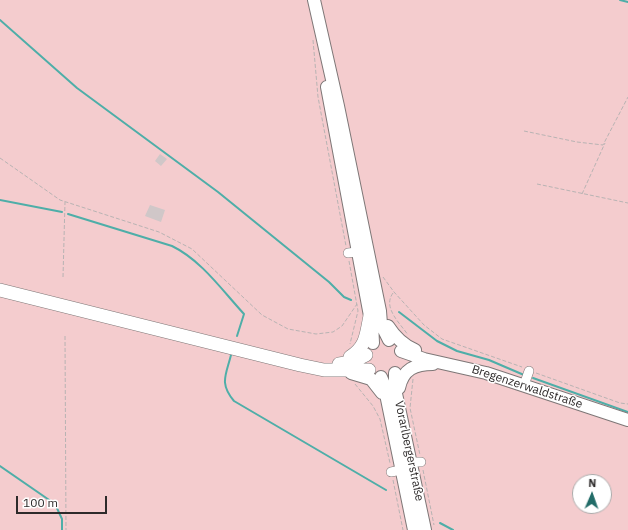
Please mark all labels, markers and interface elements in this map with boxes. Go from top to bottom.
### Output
street label: Bregenzerwaldstraße [470,362,584,412]
street label: Vorarlbergerstraße [391,400,427,502]
north arrow [572,474,612,514]
text: N [588,476,597,490]
scale bar [18,488,109,514]
text: 100 m [23,495,58,510]

